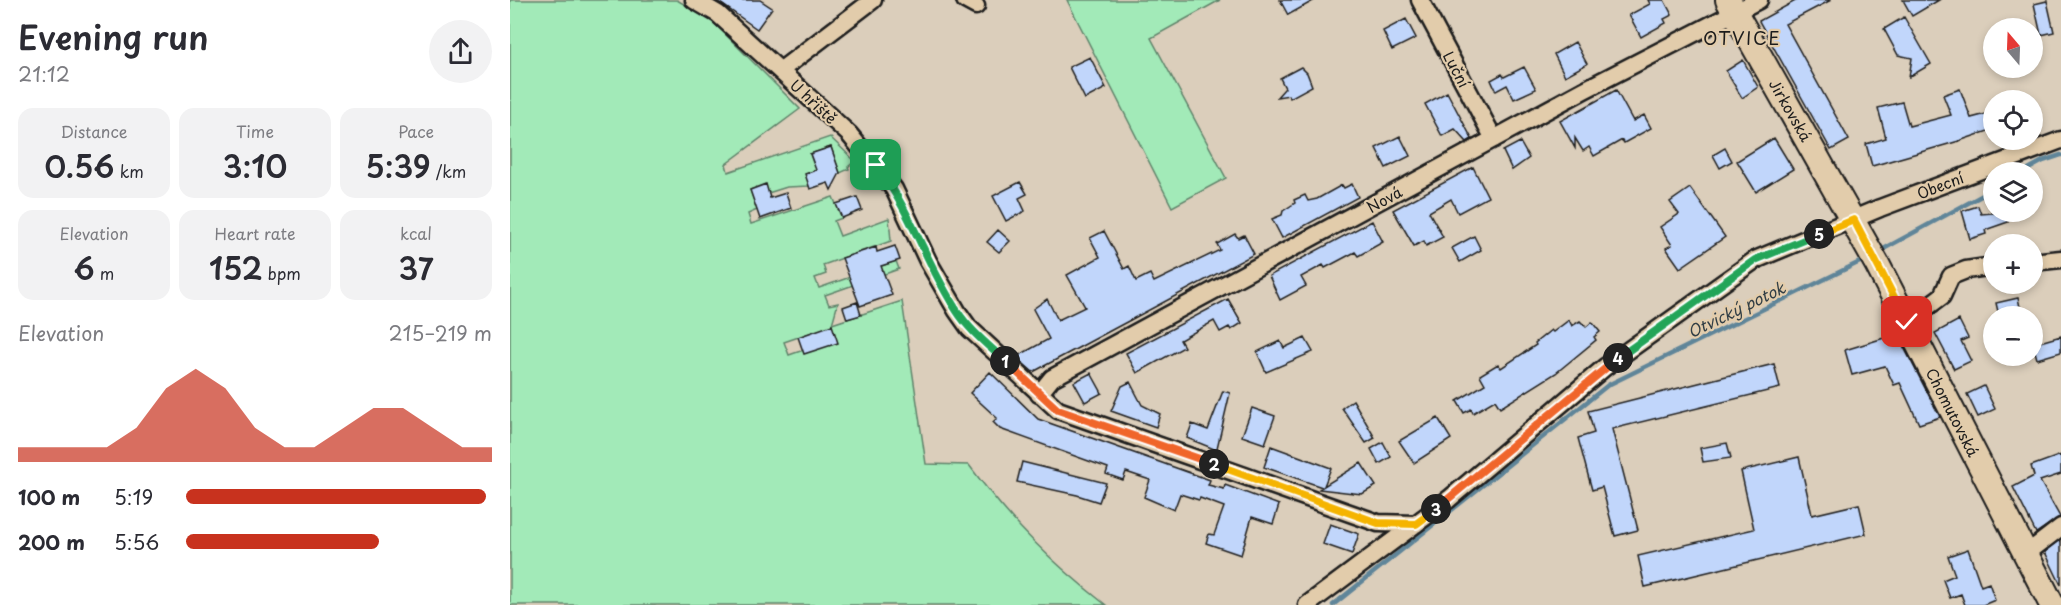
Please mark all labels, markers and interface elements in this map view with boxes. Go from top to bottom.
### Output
text: Evening run [18,11,209,61]
north arrow [1983,18,2043,78]
map controls [1983,18,2043,366]
button: share [429,20,492,83]
district label: OTVICE [1703,24,1781,51]
street label: Luční [1438,47,1476,92]
text: 21:12 [18,59,70,89]
street label: U hřiště [785,73,843,129]
street label: Jirkovská [1764,75,1818,146]
button: locate [1983,90,2043,150]
text: Distance [60,119,128,143]
text: Time [236,119,274,143]
text: Pace [398,119,434,143]
pin [850,139,901,190]
text: 0.56 [44,143,114,188]
text: 3:10 [223,143,287,188]
text: 5:39 [366,143,431,188]
icon: arrive [859,148,892,181]
text: km [114,159,144,183]
text: /km [431,159,466,183]
button: layers [1983,162,2043,222]
street label: Obecní [1913,165,1968,204]
street label: Nová [1362,180,1407,218]
pin: 5 [1804,219,1834,249]
text: Elevation [59,221,129,245]
text: Heart rate [215,221,295,245]
text: kcal [400,221,432,245]
text: 5 [1814,222,1824,246]
button: + [1983,234,2043,294]
text: 6 [74,245,95,290]
text: 152 [209,245,263,290]
text: 37 [398,245,434,290]
text: m [95,261,114,285]
text: bpm [263,261,301,285]
water label: Otvický potok [1683,274,1790,343]
pin [1881,296,1932,347]
icon: check [1890,305,1923,338]
button: − [1983,306,2043,366]
text: Elevation [18,318,104,348]
text: 215–219 m [388,318,492,348]
pin: 4 [1603,343,1633,373]
pin: 1 [990,346,1020,376]
text: 4 [1613,346,1623,370]
text: 1 [1001,349,1009,373]
street label: Chomutovská [1921,364,1986,461]
pin: 2 [1199,449,1229,479]
text: 2 [1208,452,1220,476]
text: 100 m [18,482,80,512]
text: 5:19 [114,482,153,512]
pin: 3 [1421,494,1451,524]
text: 3 [1431,497,1441,521]
text: 200 m [18,527,85,557]
text: 5:56 [114,527,159,557]

